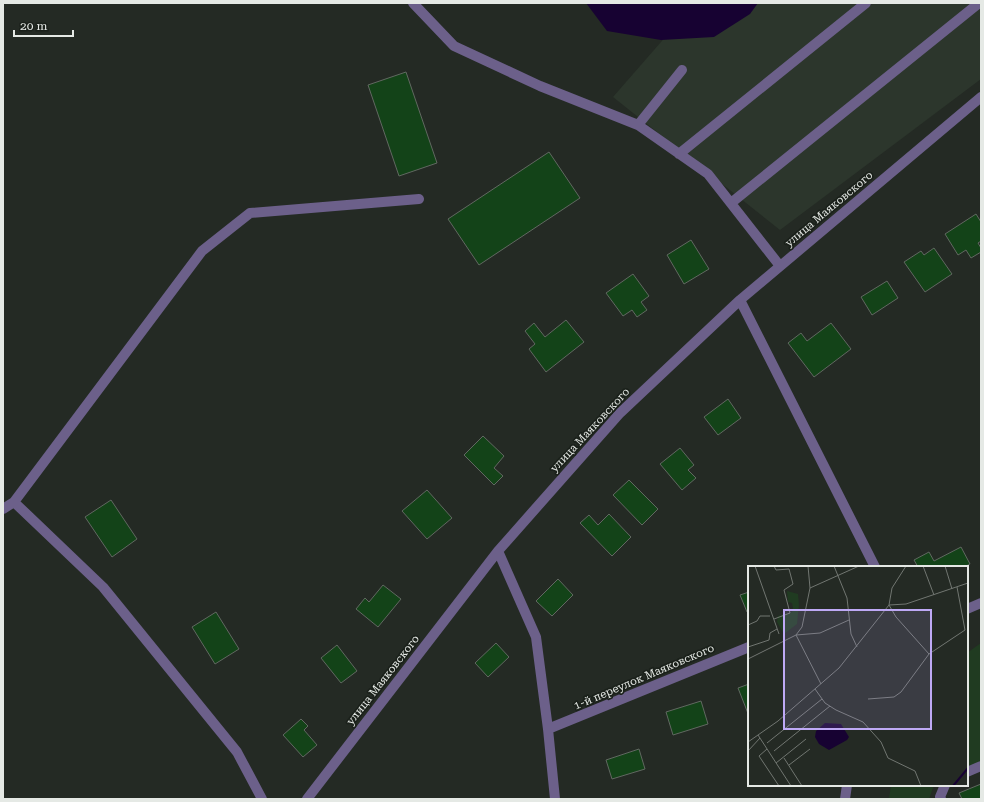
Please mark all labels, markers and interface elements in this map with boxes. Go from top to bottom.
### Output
scale bar [14,12,73,38]
text: 20 m [20,19,47,33]
street label: улица Маяковского [783,168,876,249]
street label: улица Маяковского [548,385,633,475]
inset map [748,566,968,786]
street label: улица Маяковского [344,632,422,728]
street label: 1-й переулок Маяковского [572,641,716,713]

